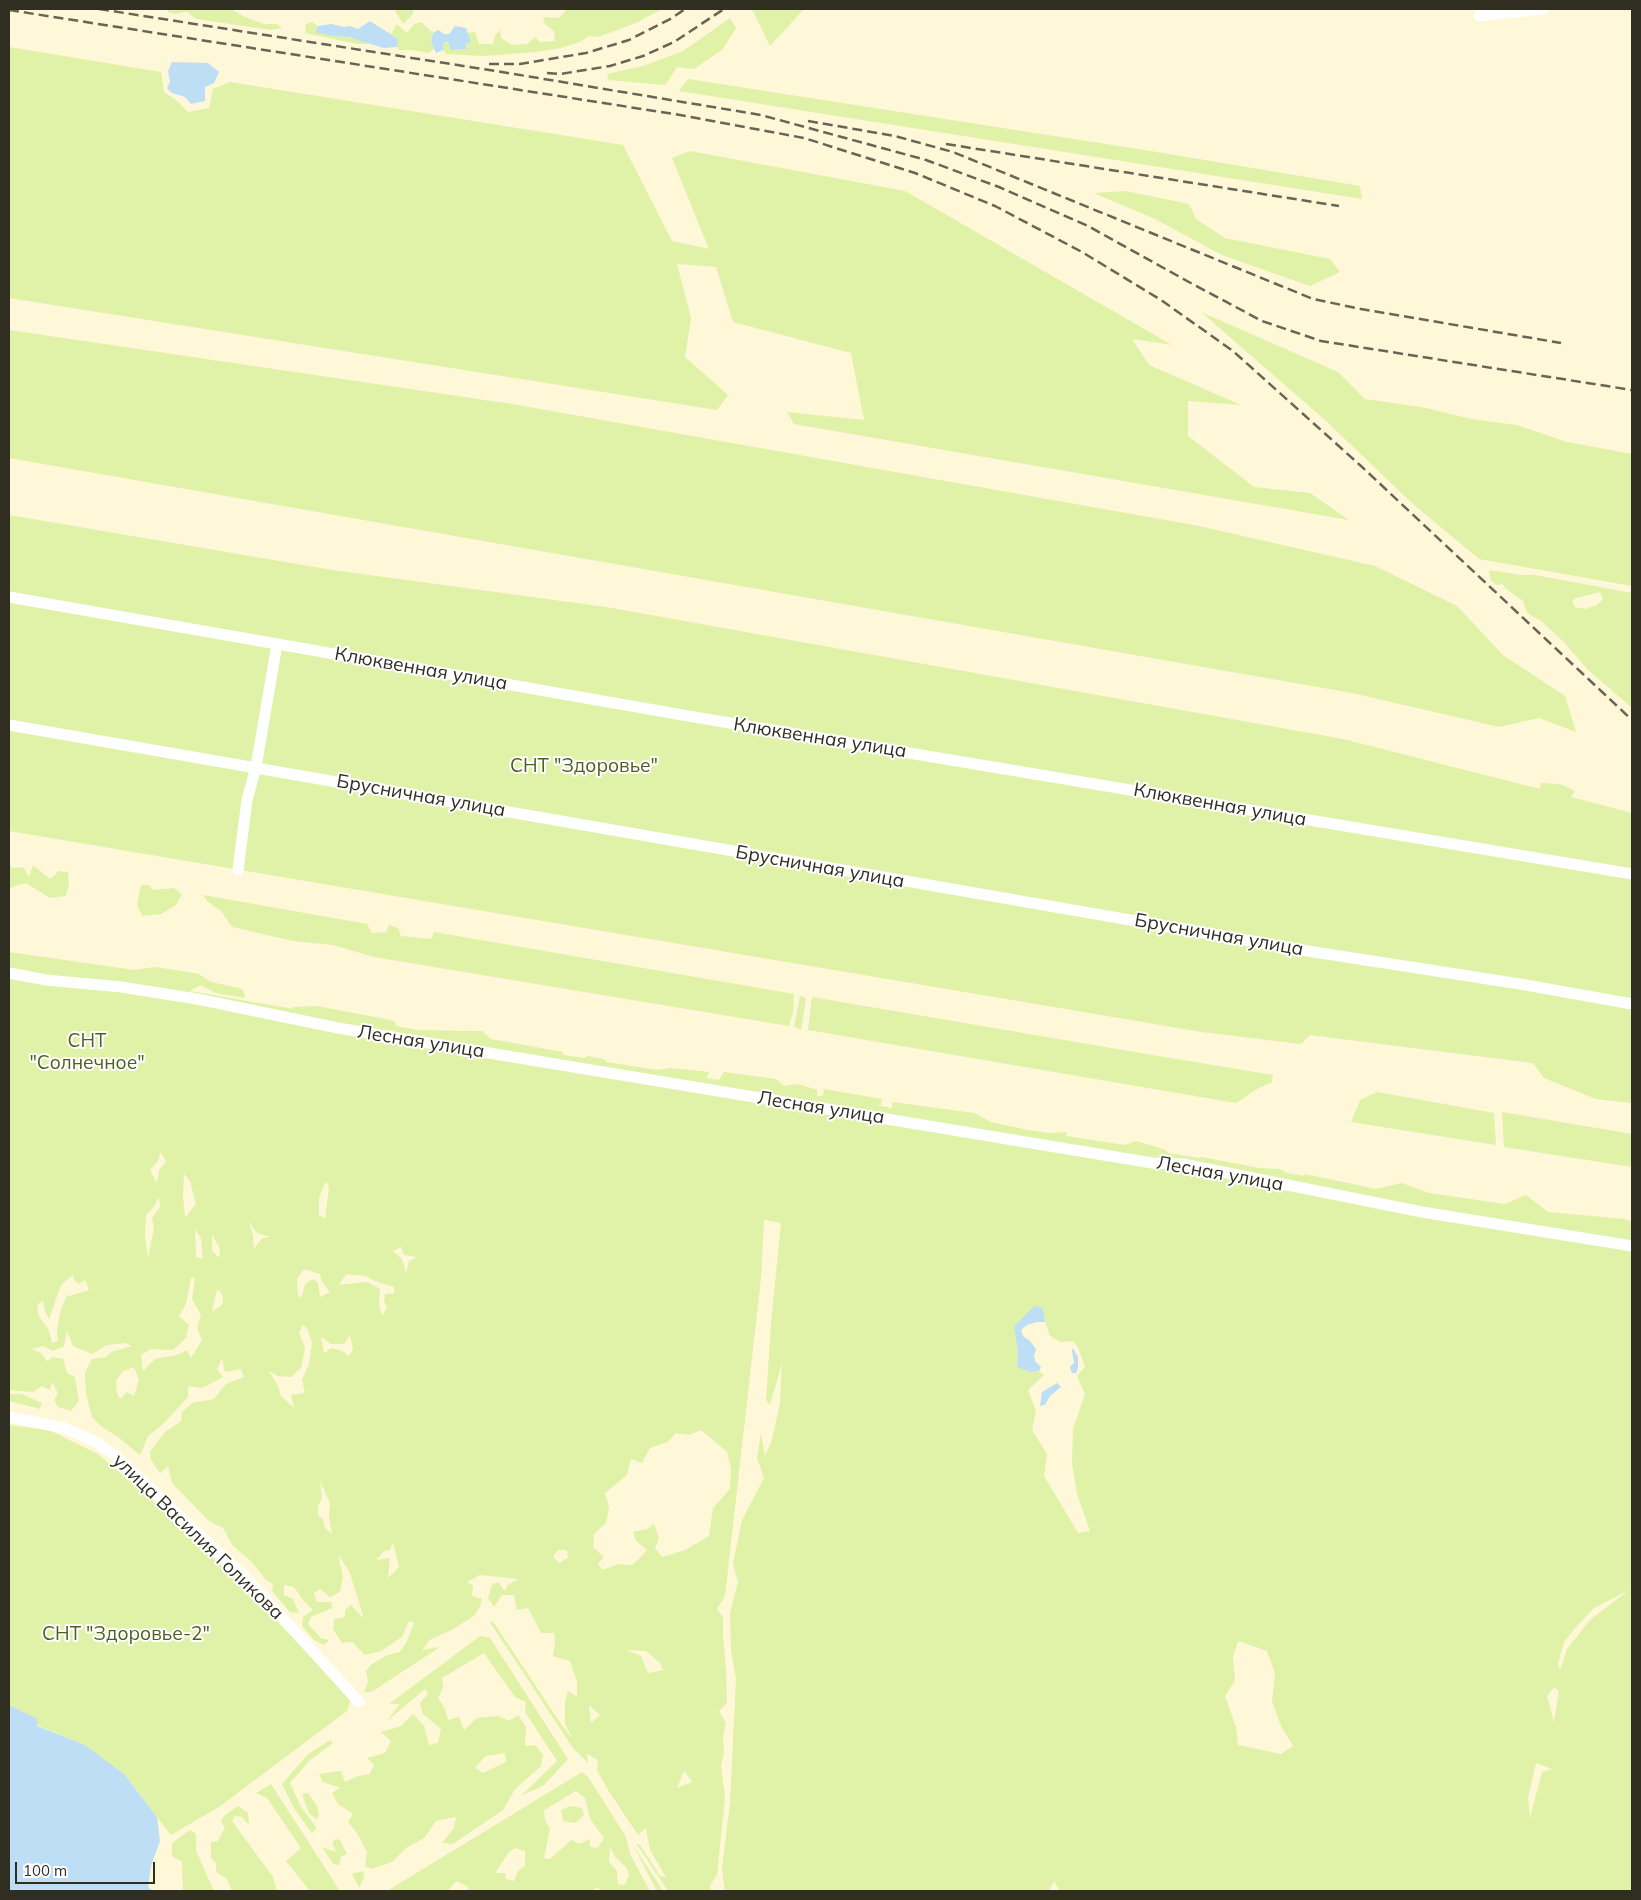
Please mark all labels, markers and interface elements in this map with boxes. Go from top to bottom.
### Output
street label: Клюквенная улица [333,643,509,695]
street label: Клюквенная улица [732,713,908,763]
park label: СНТ "Здоровье" [510,755,658,777]
street label: Брусничная улица [335,770,507,822]
street label: Клюквенная улица [1132,779,1308,831]
street label: Брусничная улица [734,841,906,893]
street label: Брусничная улица [1133,909,1305,961]
street label: Лесная улица [356,1021,486,1063]
park label: СНТ "Солнечное" [29,1030,145,1074]
street label: Лесная улица [756,1087,886,1129]
street label: Лесная улица [1155,1152,1285,1196]
street label: улица Василия Голикова [108,1449,288,1625]
park label: СНТ "Здоровье-2" [42,1623,210,1645]
scale bar [18,1852,158,1884]
text: 100 m [23,1861,67,1880]

